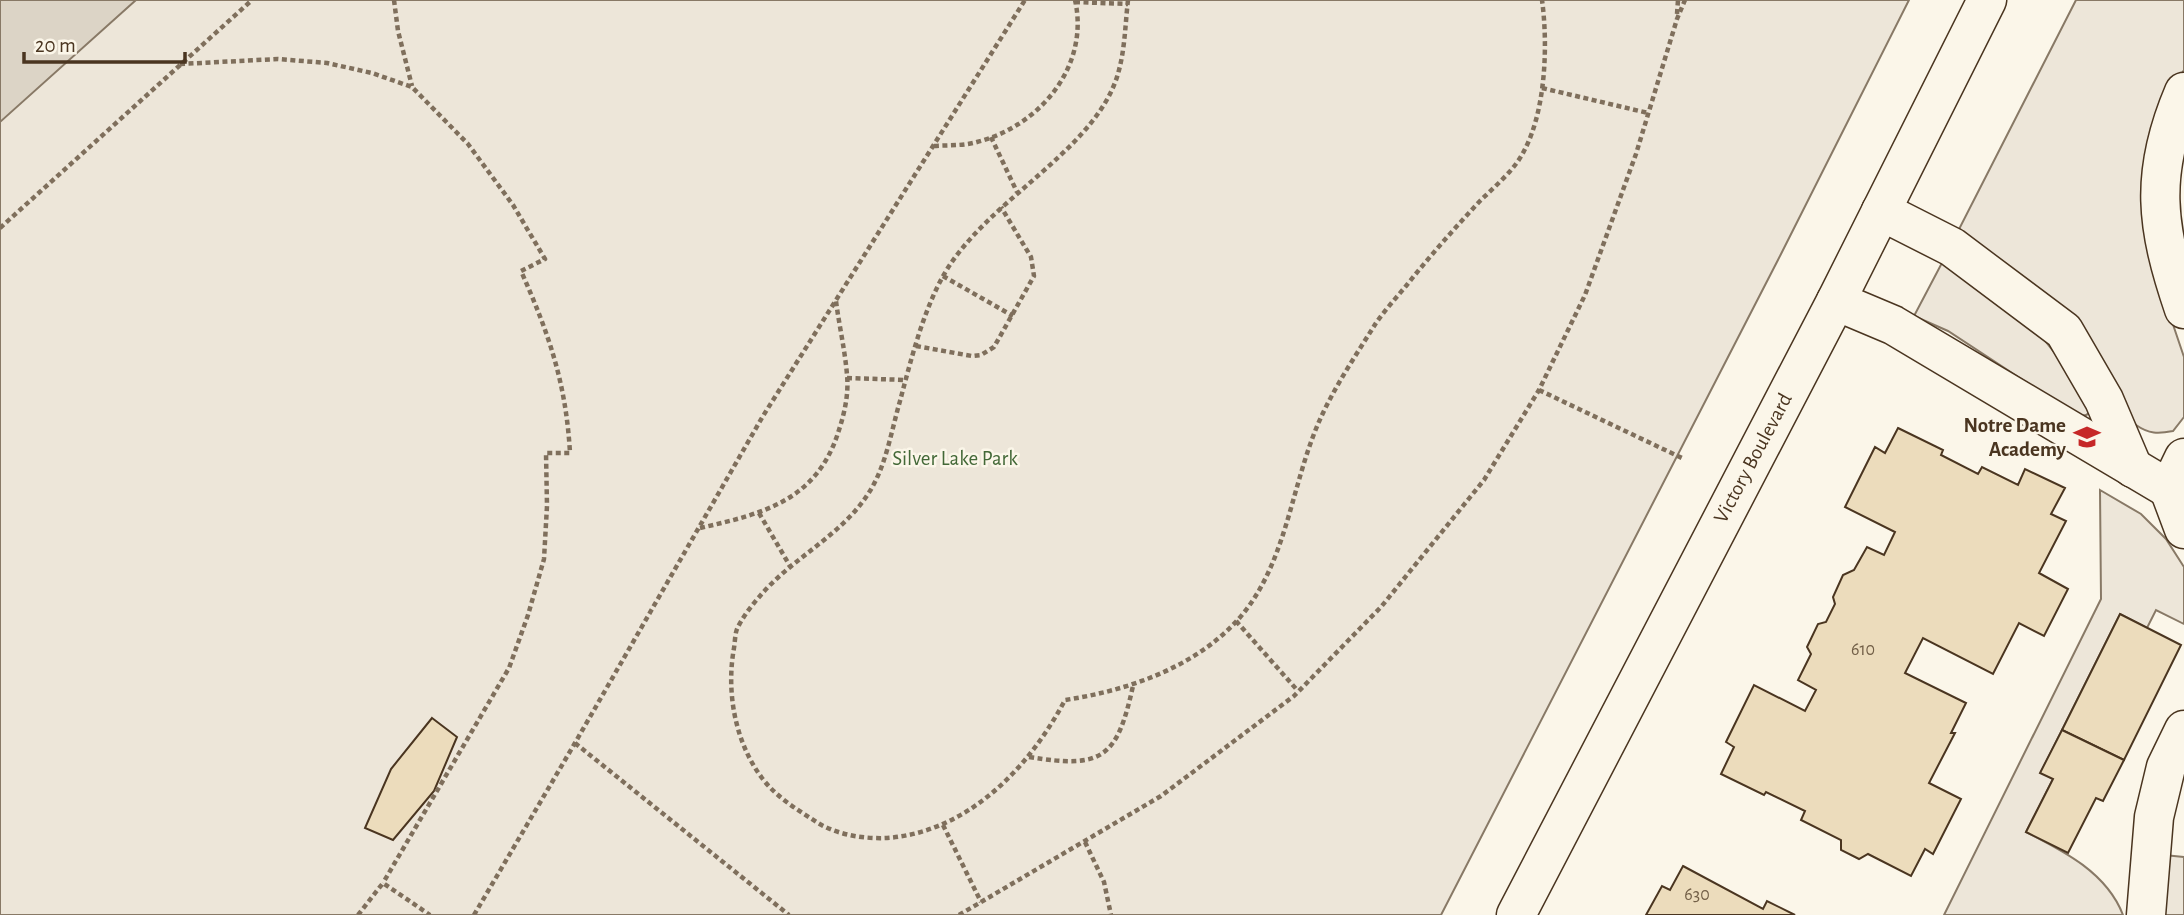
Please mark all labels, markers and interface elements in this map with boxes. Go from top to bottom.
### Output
scale bar [24,21,186,65]
text: 20 m [35,35,76,56]
street label: Victory Boulevard [1710,390,1796,526]
place label: Notre Dame Academy [1963,415,2067,460]
school or university icon: Notre Dame Academy [2072,422,2102,452]
park label: Silver Lake Park [892,448,1018,469]
house number: 610 [1851,641,1875,659]
house number: 630 [1684,886,1710,904]

